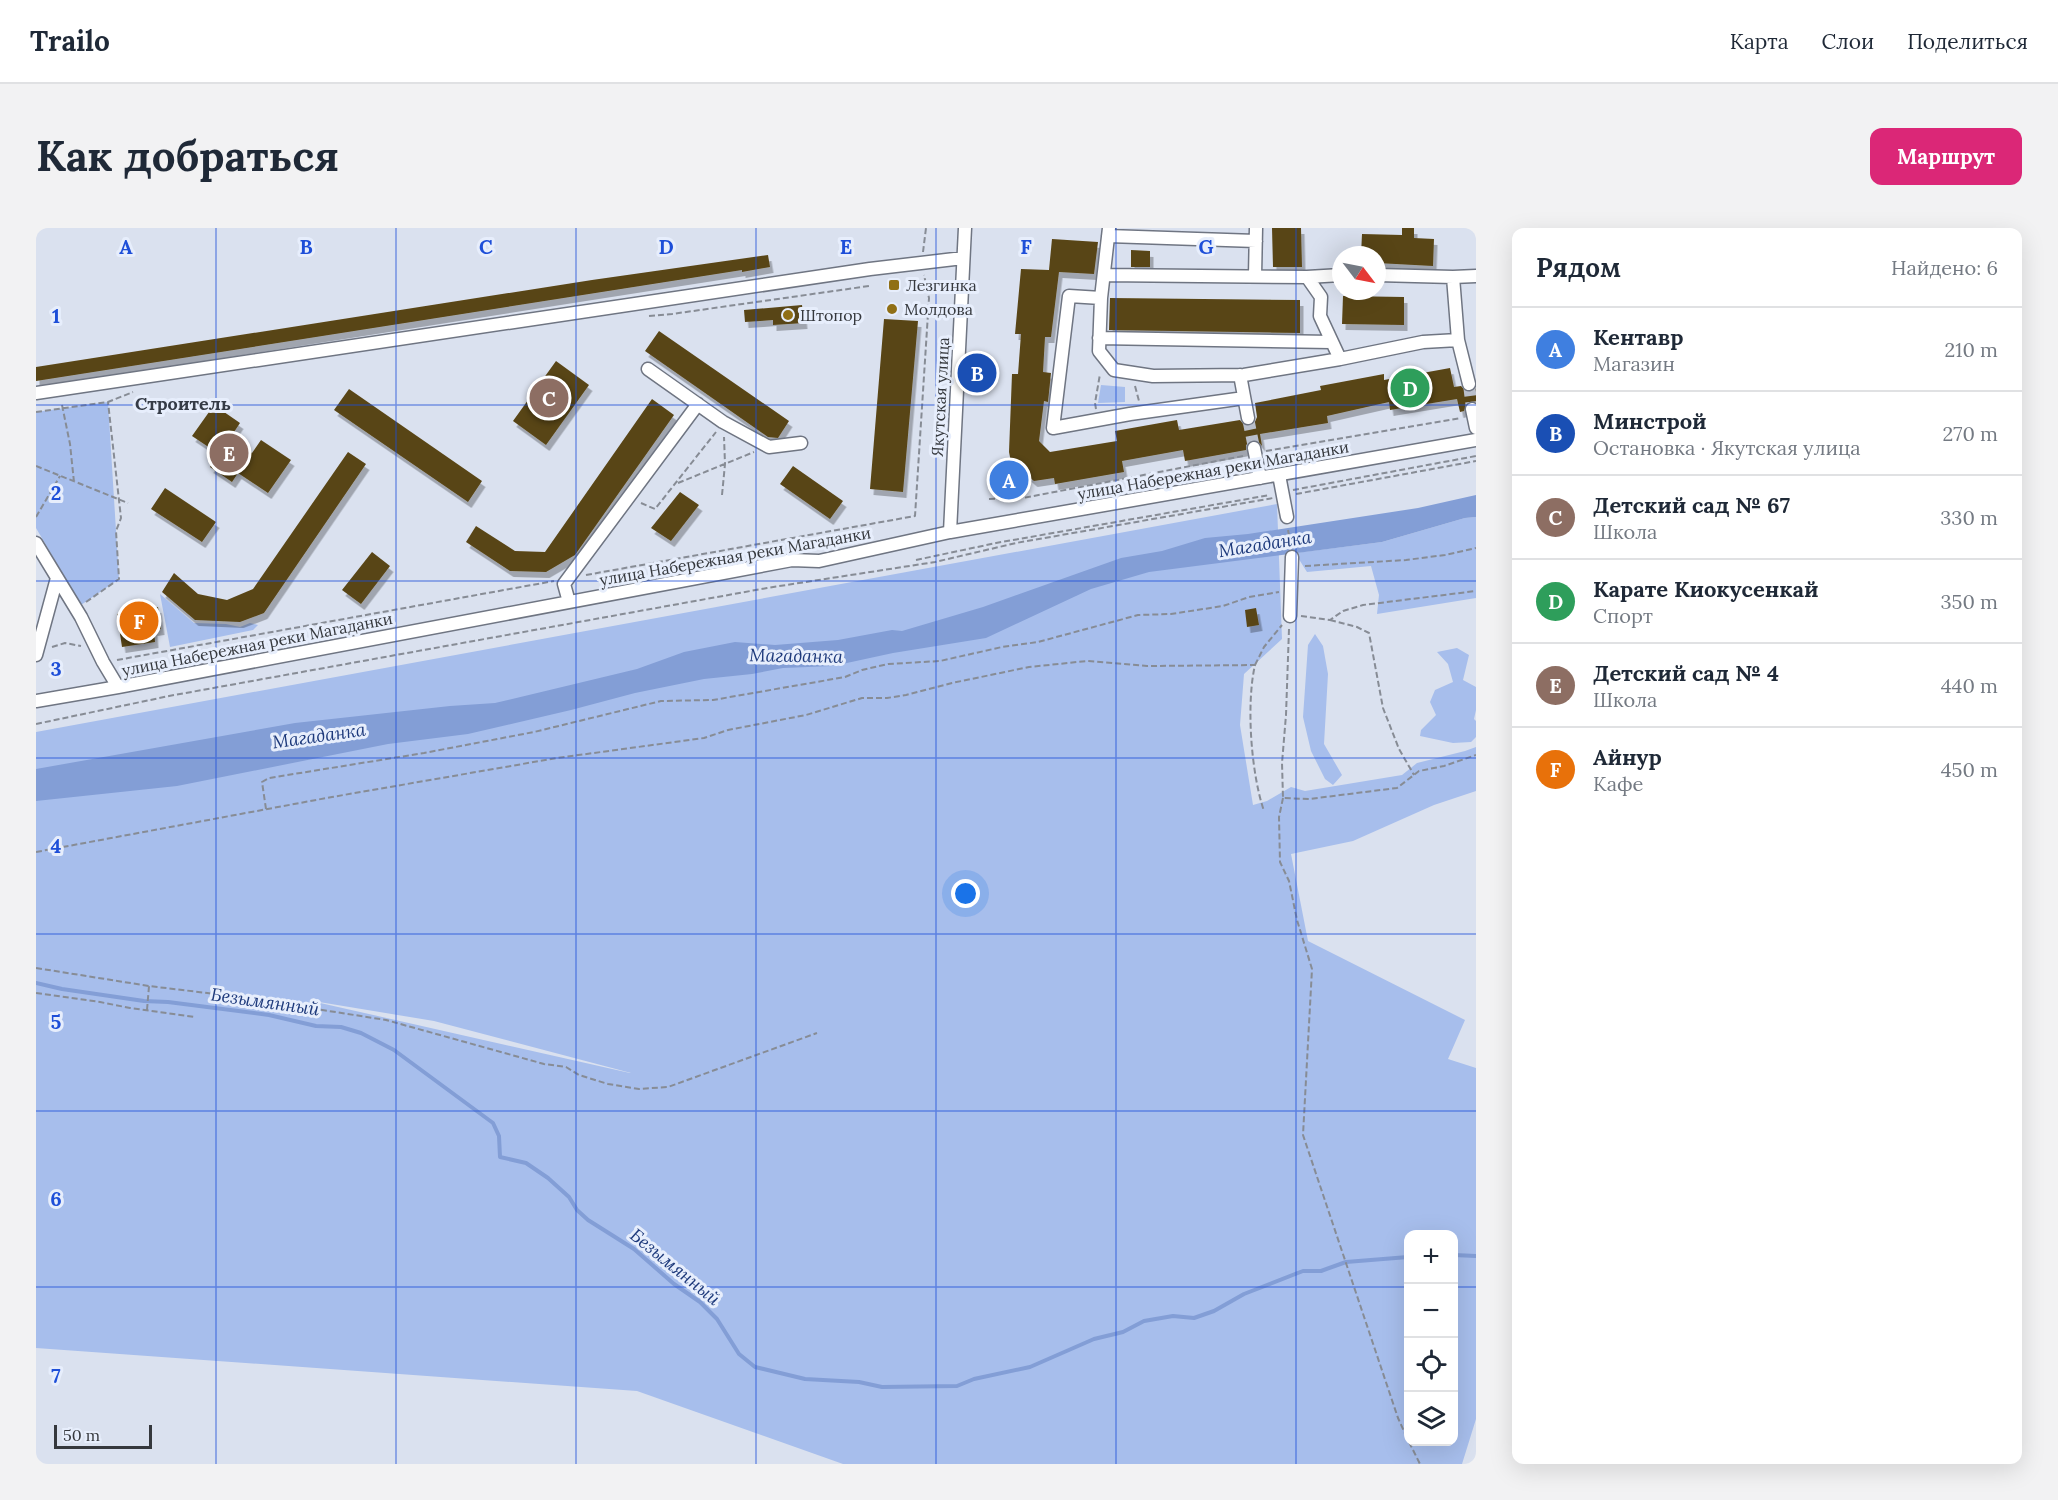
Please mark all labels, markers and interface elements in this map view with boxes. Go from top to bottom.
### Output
text: Trailo [30,23,110,59]
text: Карта [1730,28,1789,55]
text: Слои [1822,28,1874,55]
text: Поделиться [1907,28,2028,55]
button: Маршрут [1870,128,2022,185]
text: Как добраться [36,129,339,183]
text: A [119,234,133,259]
text: B [299,234,313,259]
text: C [479,234,493,259]
text: D [658,234,674,259]
text: E [840,234,852,259]
text: F [1020,234,1032,259]
text: G [1198,234,1214,259]
north arrow [1332,246,1386,300]
text: Рядом [1536,251,1621,284]
text: Найдено: 6 [1891,255,1998,280]
place label: Лезгинка [906,275,977,295]
marker: Лезгинка [887,278,901,292]
place label: Молдова [904,299,973,319]
marker: Молдова [885,302,899,316]
text: 1 [52,303,60,328]
place label: Штопор [800,305,862,325]
marker: Штопор [781,308,795,322]
text: Кентавр [1593,323,1684,351]
street label: Якутская улица [927,337,953,457]
text: A [1549,337,1562,362]
text: 210 m [1944,337,1998,362]
pin: B [958,350,996,396]
text: Магазин [1593,351,1675,376]
pin: D [1390,366,1430,410]
pin: C [530,376,568,420]
district label: Строитель [135,392,231,415]
text: Минстрой [1593,407,1707,435]
text: B [1549,421,1562,446]
text: 270 m [1942,421,1998,446]
pin: E [210,430,248,476]
text: Остановка · Якутская улица [1593,435,1861,460]
street label: улица Набережная реки Магаданки [1076,436,1350,504]
pin: A [990,458,1028,502]
text: 2 [51,480,61,505]
text: Детский сад № 67 [1593,491,1790,519]
text: C [1549,505,1562,530]
text: 330 m [1940,505,1998,530]
text: Школа [1593,519,1657,544]
street label: улица Набережная реки Магаданки [598,522,872,590]
water label: Магаданка [1217,525,1313,562]
text: Карате Киокусенкай [1593,575,1818,603]
text: D [1548,589,1563,614]
text: 350 m [1940,589,1998,614]
pin: F [120,598,158,644]
text: Спорт [1593,603,1653,628]
street label: улица Набережная реки Магаданки [120,608,394,680]
water label: Магаданка [749,643,843,668]
text: 3 [50,656,62,681]
text: Детский сад № 4 [1593,659,1779,687]
text: E [1549,673,1562,698]
text: 440 m [1941,673,1998,698]
text: Школа [1593,687,1657,712]
water label: Магаданка [271,718,367,753]
text: Айнур [1593,743,1662,771]
text: F [1550,757,1561,782]
text: 450 m [1941,757,1998,782]
text: Кафе [1593,771,1643,796]
text: 4 [51,833,62,858]
your location [951,879,980,908]
water label: Безымянный [209,982,321,1021]
text: 5 [51,1009,62,1034]
text: 6 [50,1186,62,1211]
water label: Безымянный [625,1223,725,1310]
map controls [1404,1230,1458,1446]
button: + [1404,1230,1458,1284]
button: − [1404,1284,1458,1338]
button: locate [1404,1338,1458,1392]
text: 7 [51,1363,61,1388]
button: layers [1404,1392,1458,1446]
scale bar [54,1422,152,1450]
text: 50 m [63,1425,100,1445]

